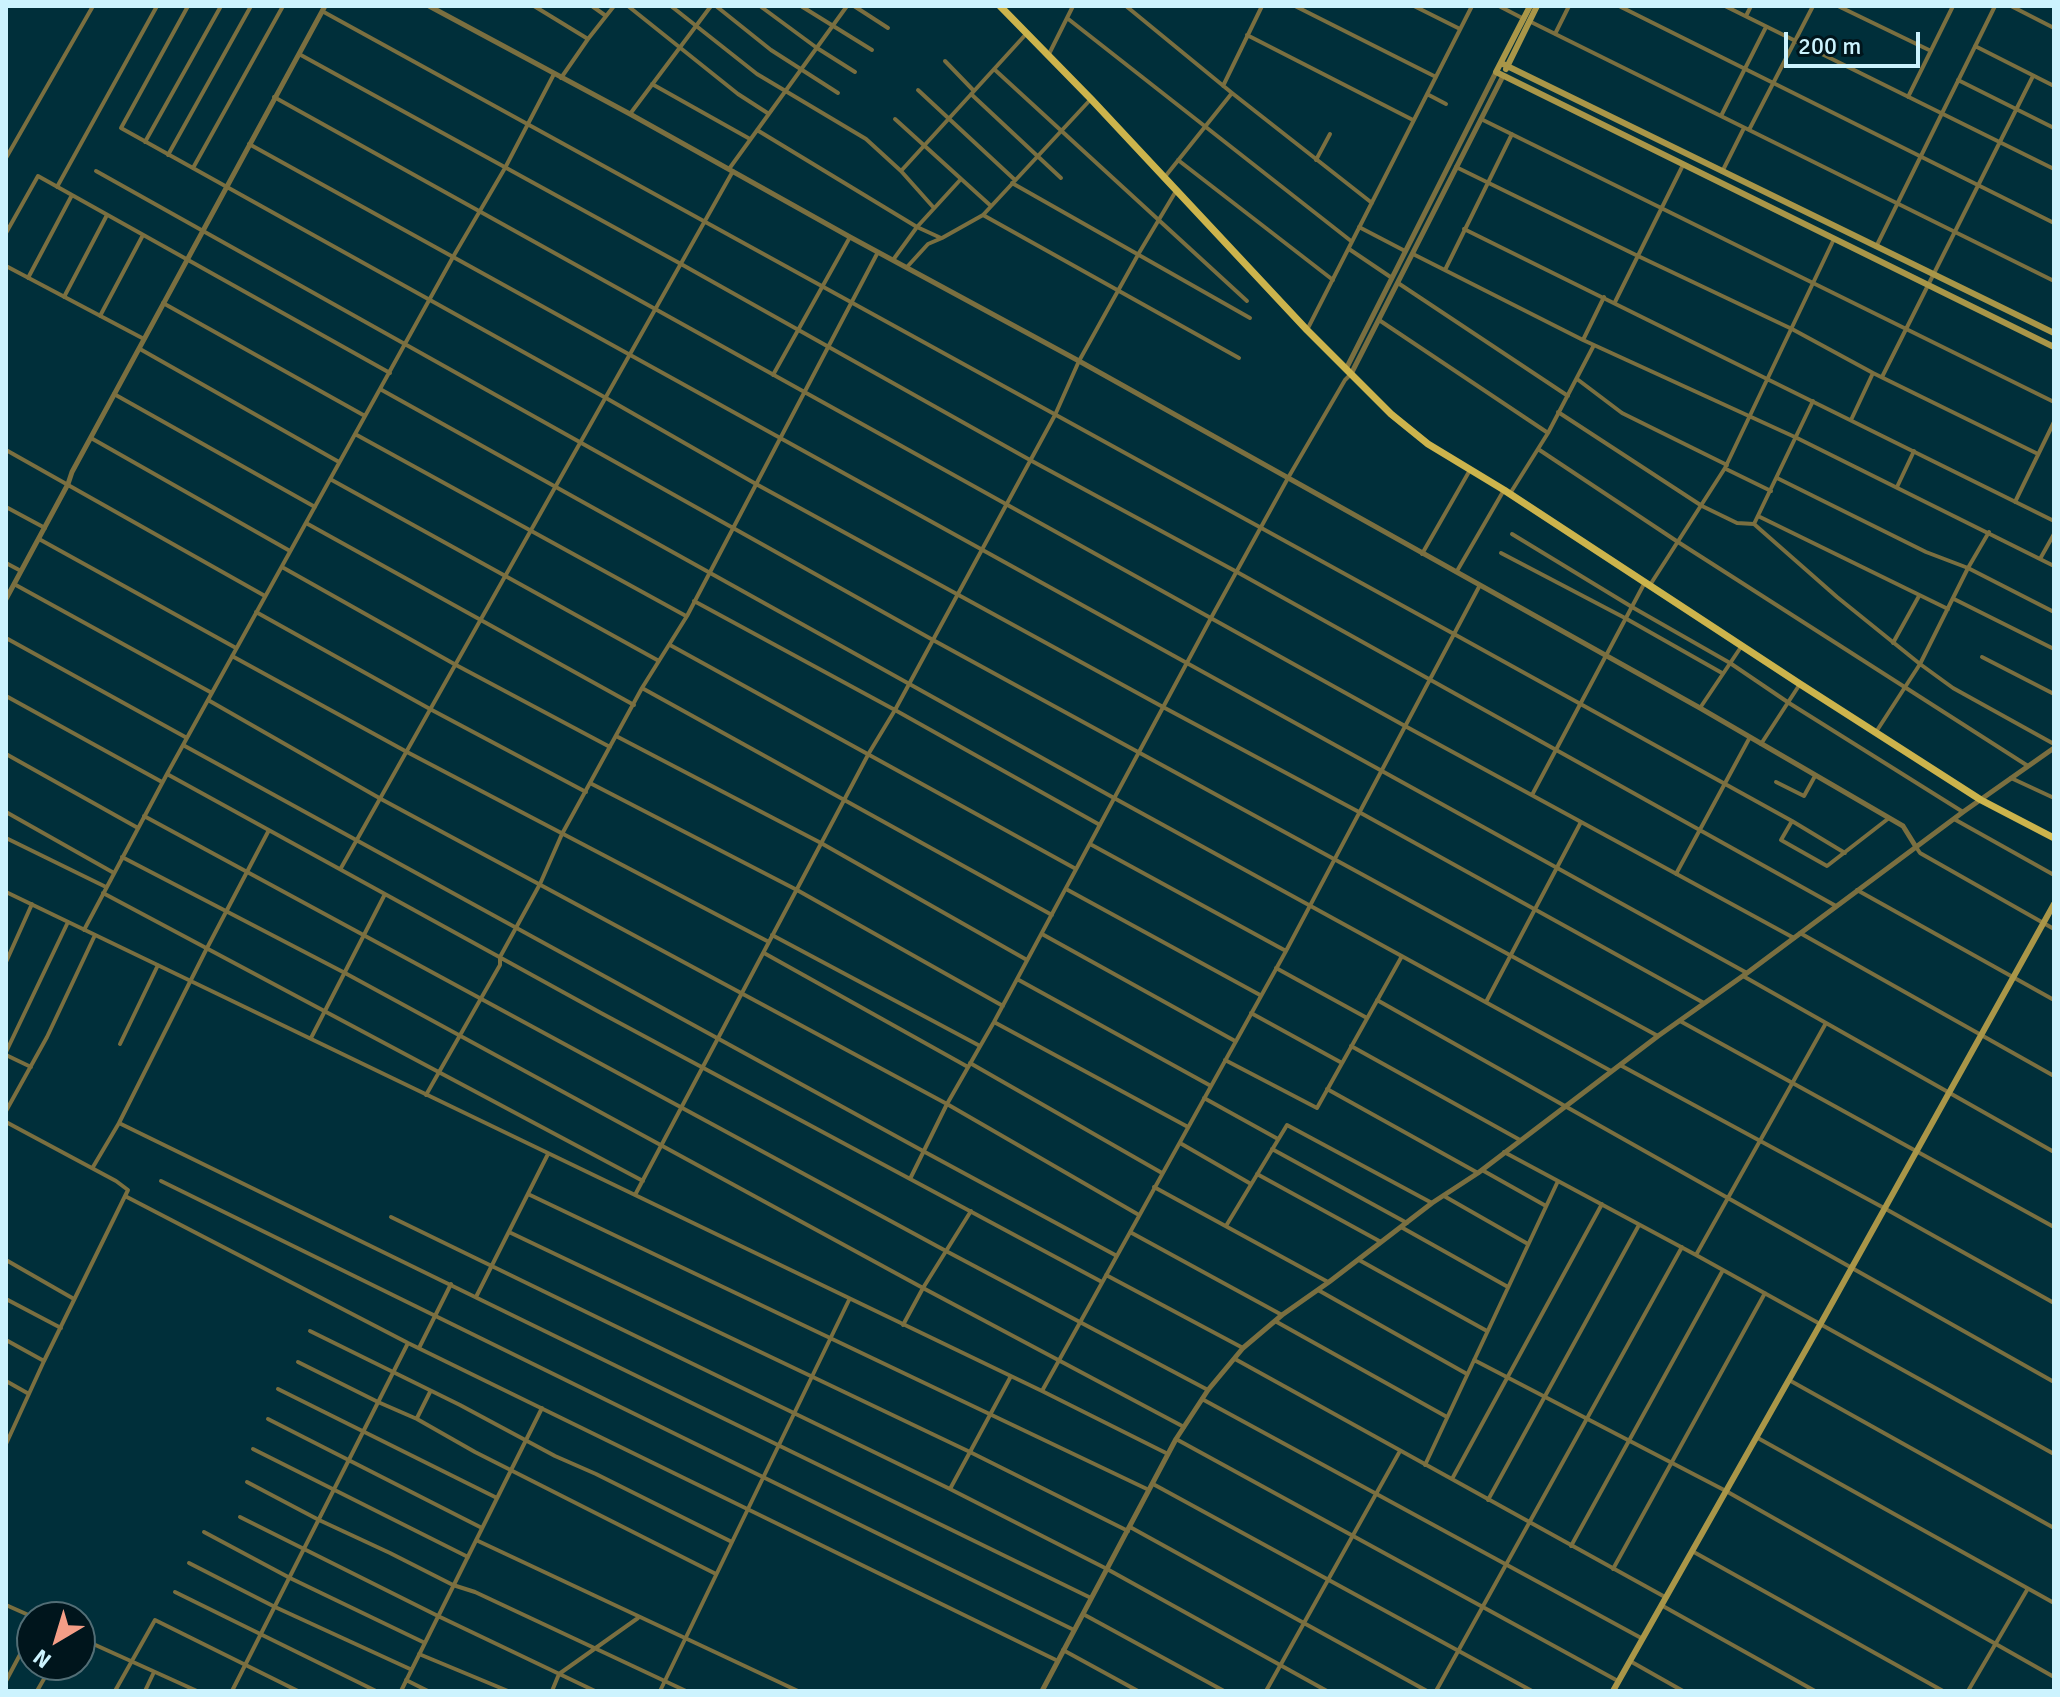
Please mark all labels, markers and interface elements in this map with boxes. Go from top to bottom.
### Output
scale bar [1788,16,1924,66]
text: 200 m [1798,31,1861,61]
north arrow [16,1601,96,1681]
text: N [28,1643,56,1674]

